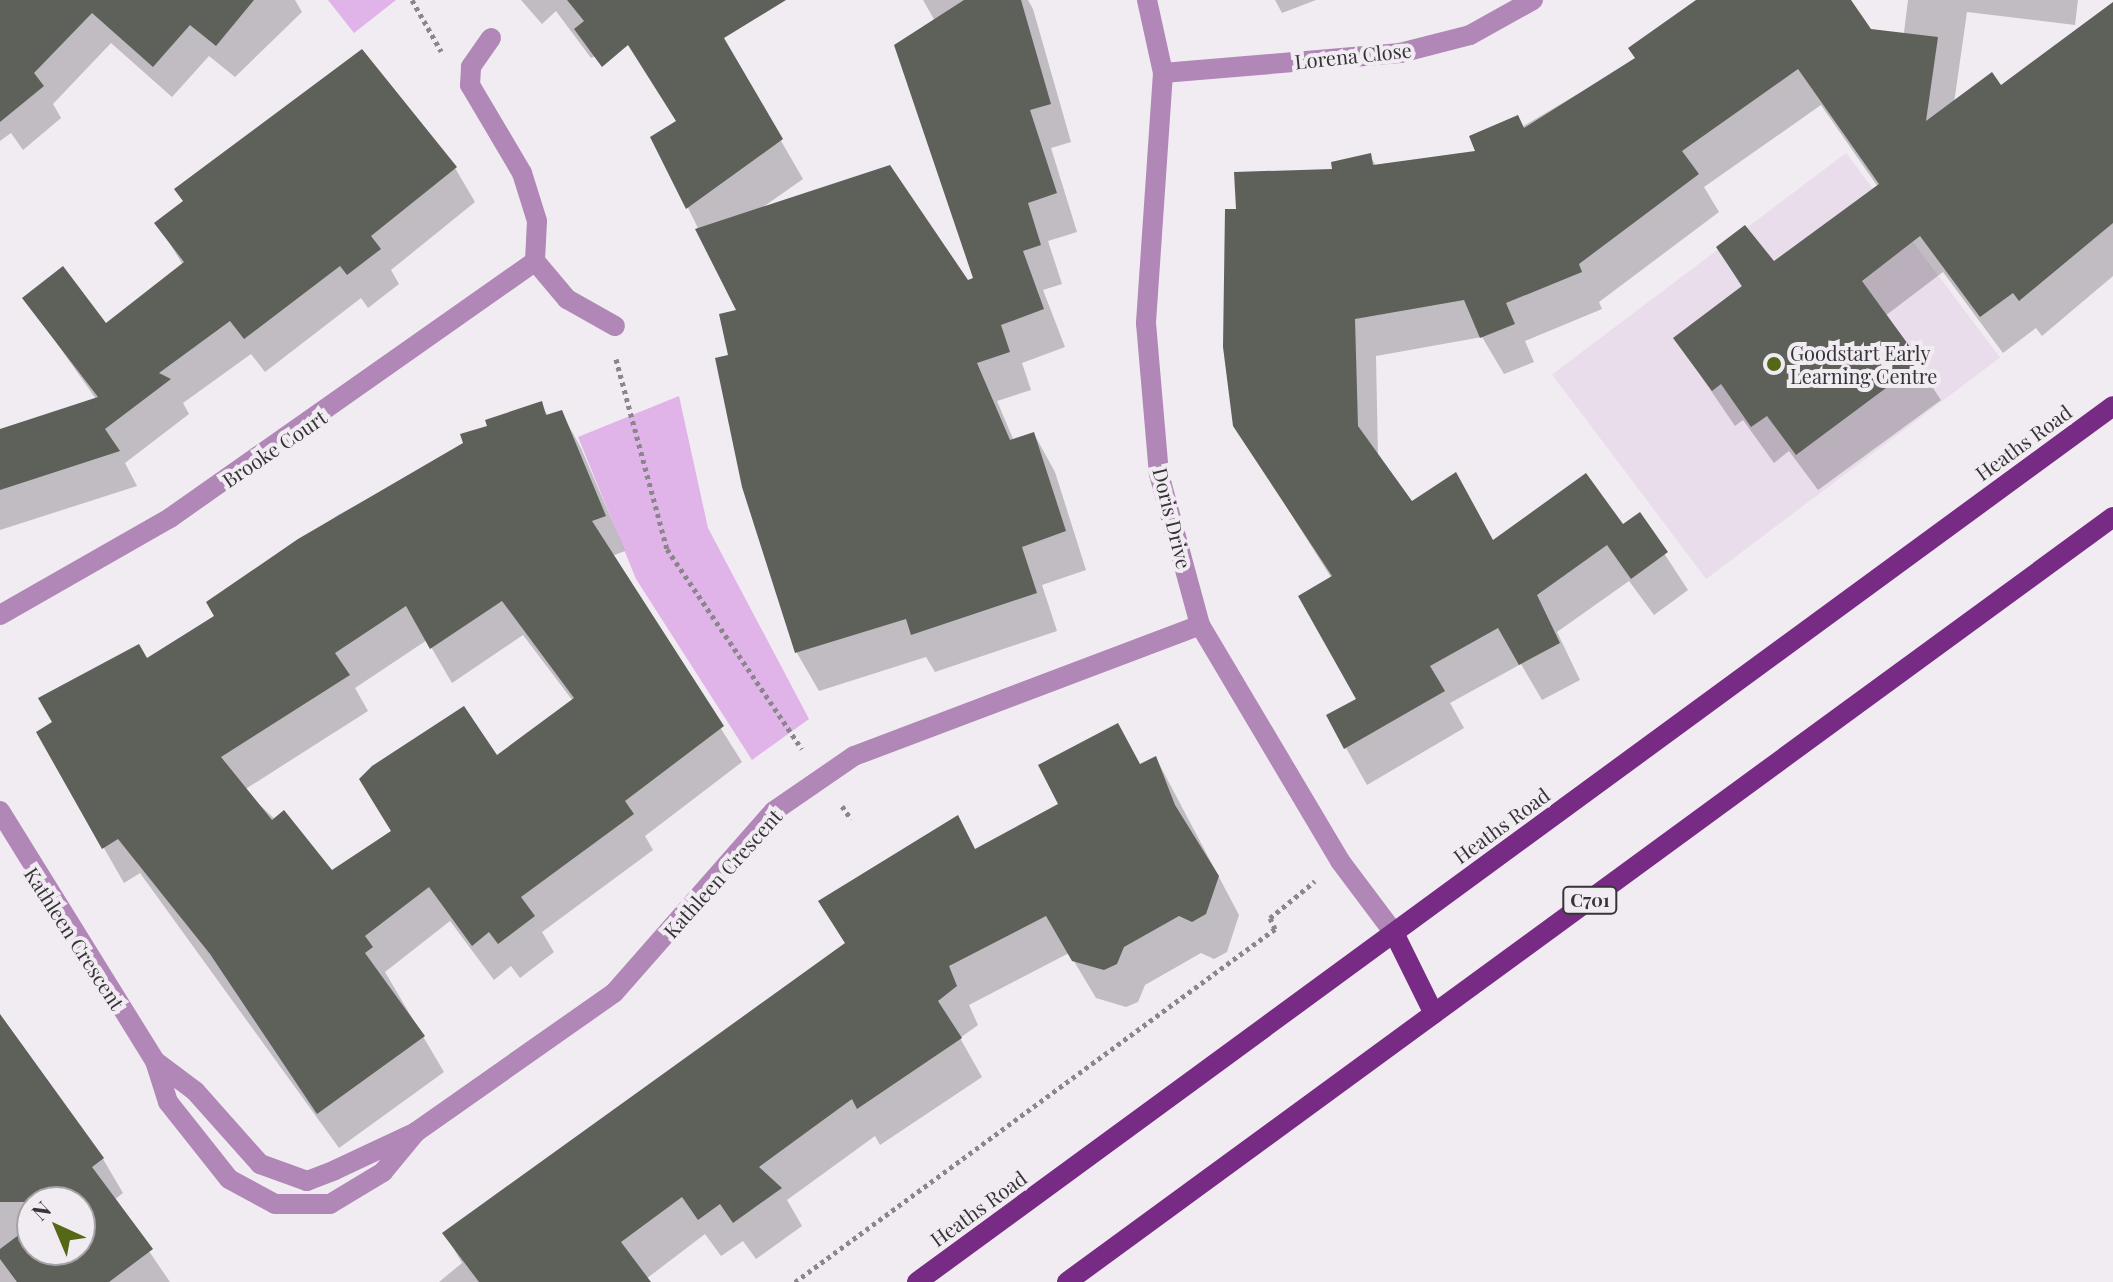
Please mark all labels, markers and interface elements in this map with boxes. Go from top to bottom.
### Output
street label: Lorena Close [1293,37,1413,73]
place label: Goodstart Early Learning Centre [1790,340,1937,387]
marker: Goodstart Early Learning Centre [1765,355,1783,373]
street label: Heaths Road [1970,399,2076,485]
street label: Brooke Court [217,404,331,492]
street label: Doris Drive [1149,465,1197,571]
street label: Heaths Road [1448,782,1554,868]
street label: Kathleen Crescent [658,804,786,942]
street label: Kathleen Crescent [20,862,130,1014]
road number: C701 [1562,886,1618,914]
street label: Heaths Road [925,1165,1031,1251]
north arrow [16,1186,96,1266]
text: N [25,1194,57,1226]

